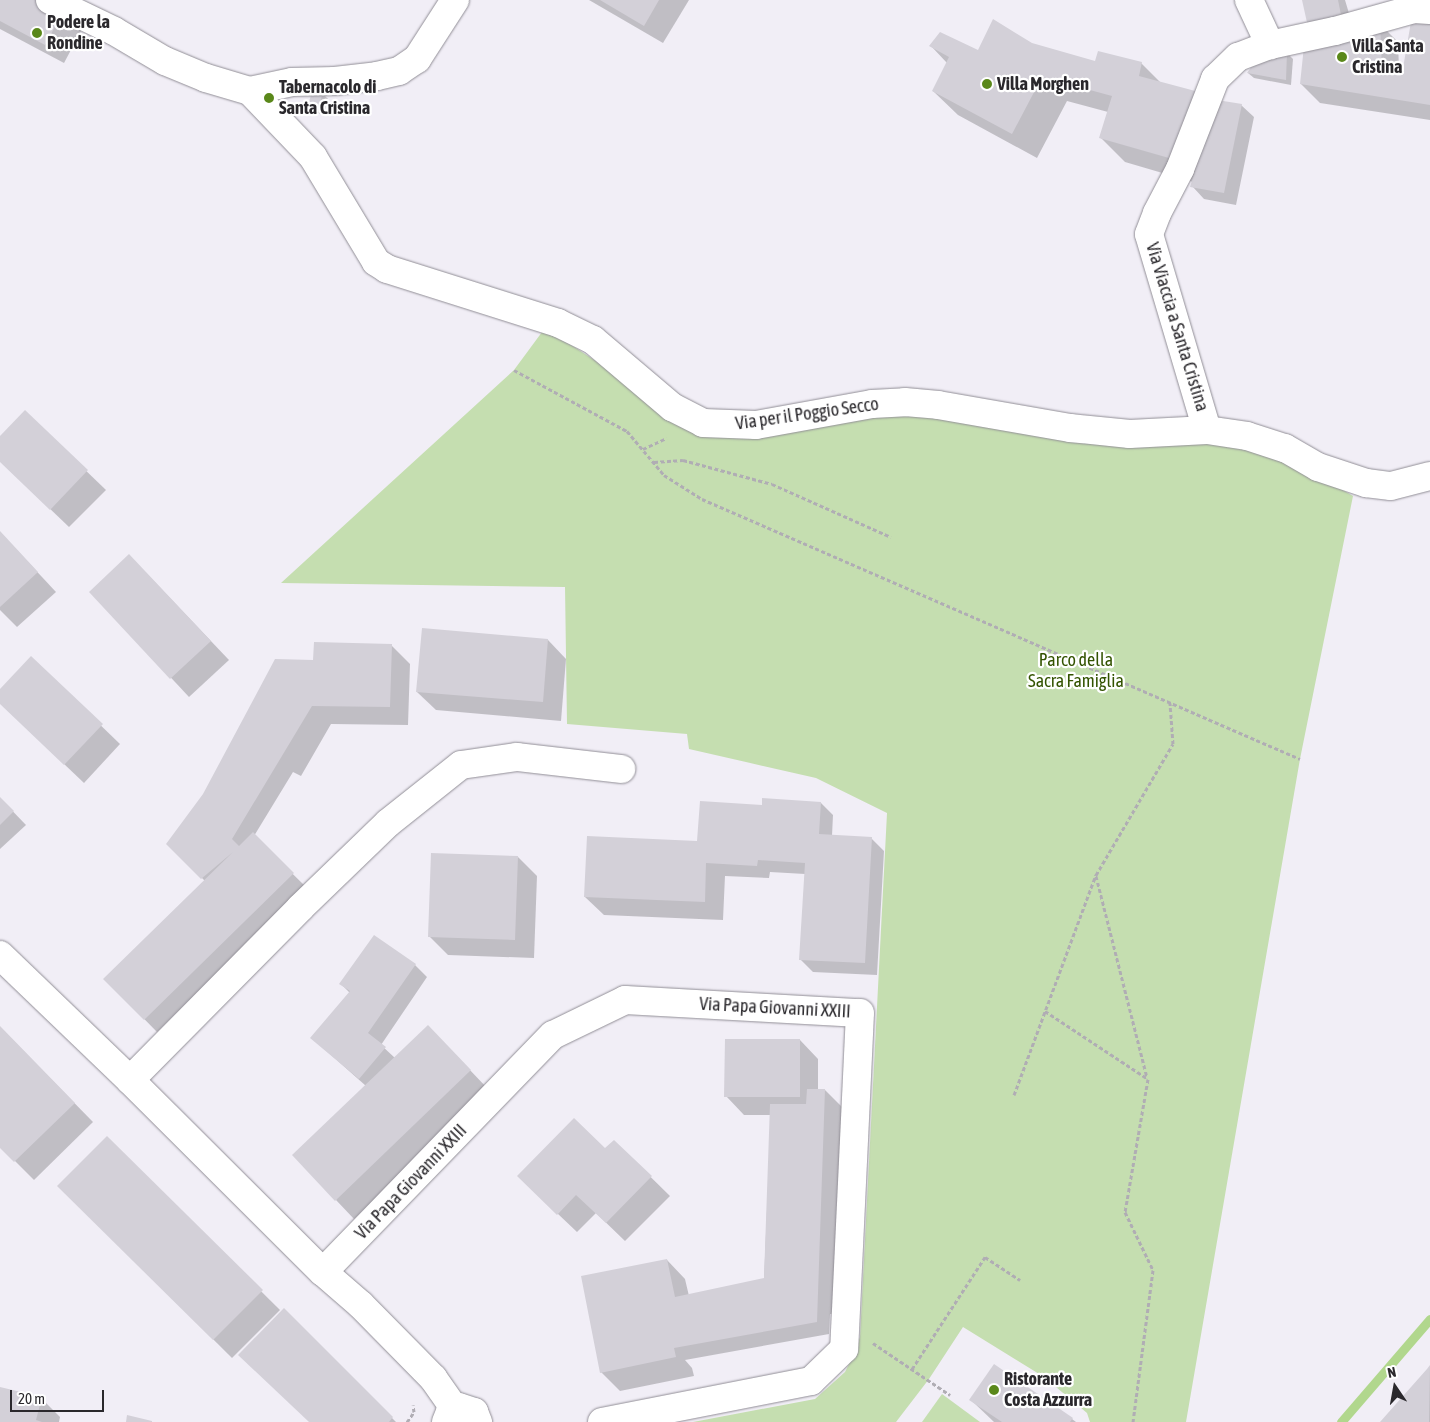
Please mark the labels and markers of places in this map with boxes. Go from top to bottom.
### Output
place label: Podere la Rondine [47,12,110,54]
marker: Podere la Rondine [31,27,43,39]
place label: Villa Santa Cristina [1352,36,1424,78]
marker: Villa Santa Cristina [1336,51,1348,63]
place label: Villa Morghen [997,73,1089,95]
place label: Tabernacolo di Santa Cristina [279,77,376,120]
marker: Villa Morghen [981,78,993,90]
marker: Tabernacolo di Santa Cristina [263,92,275,104]
place label: Ristorante Costa Azzurra [1004,1369,1092,1412]
marker: Ristorante Costa Azzurra [988,1384,1000,1396]

